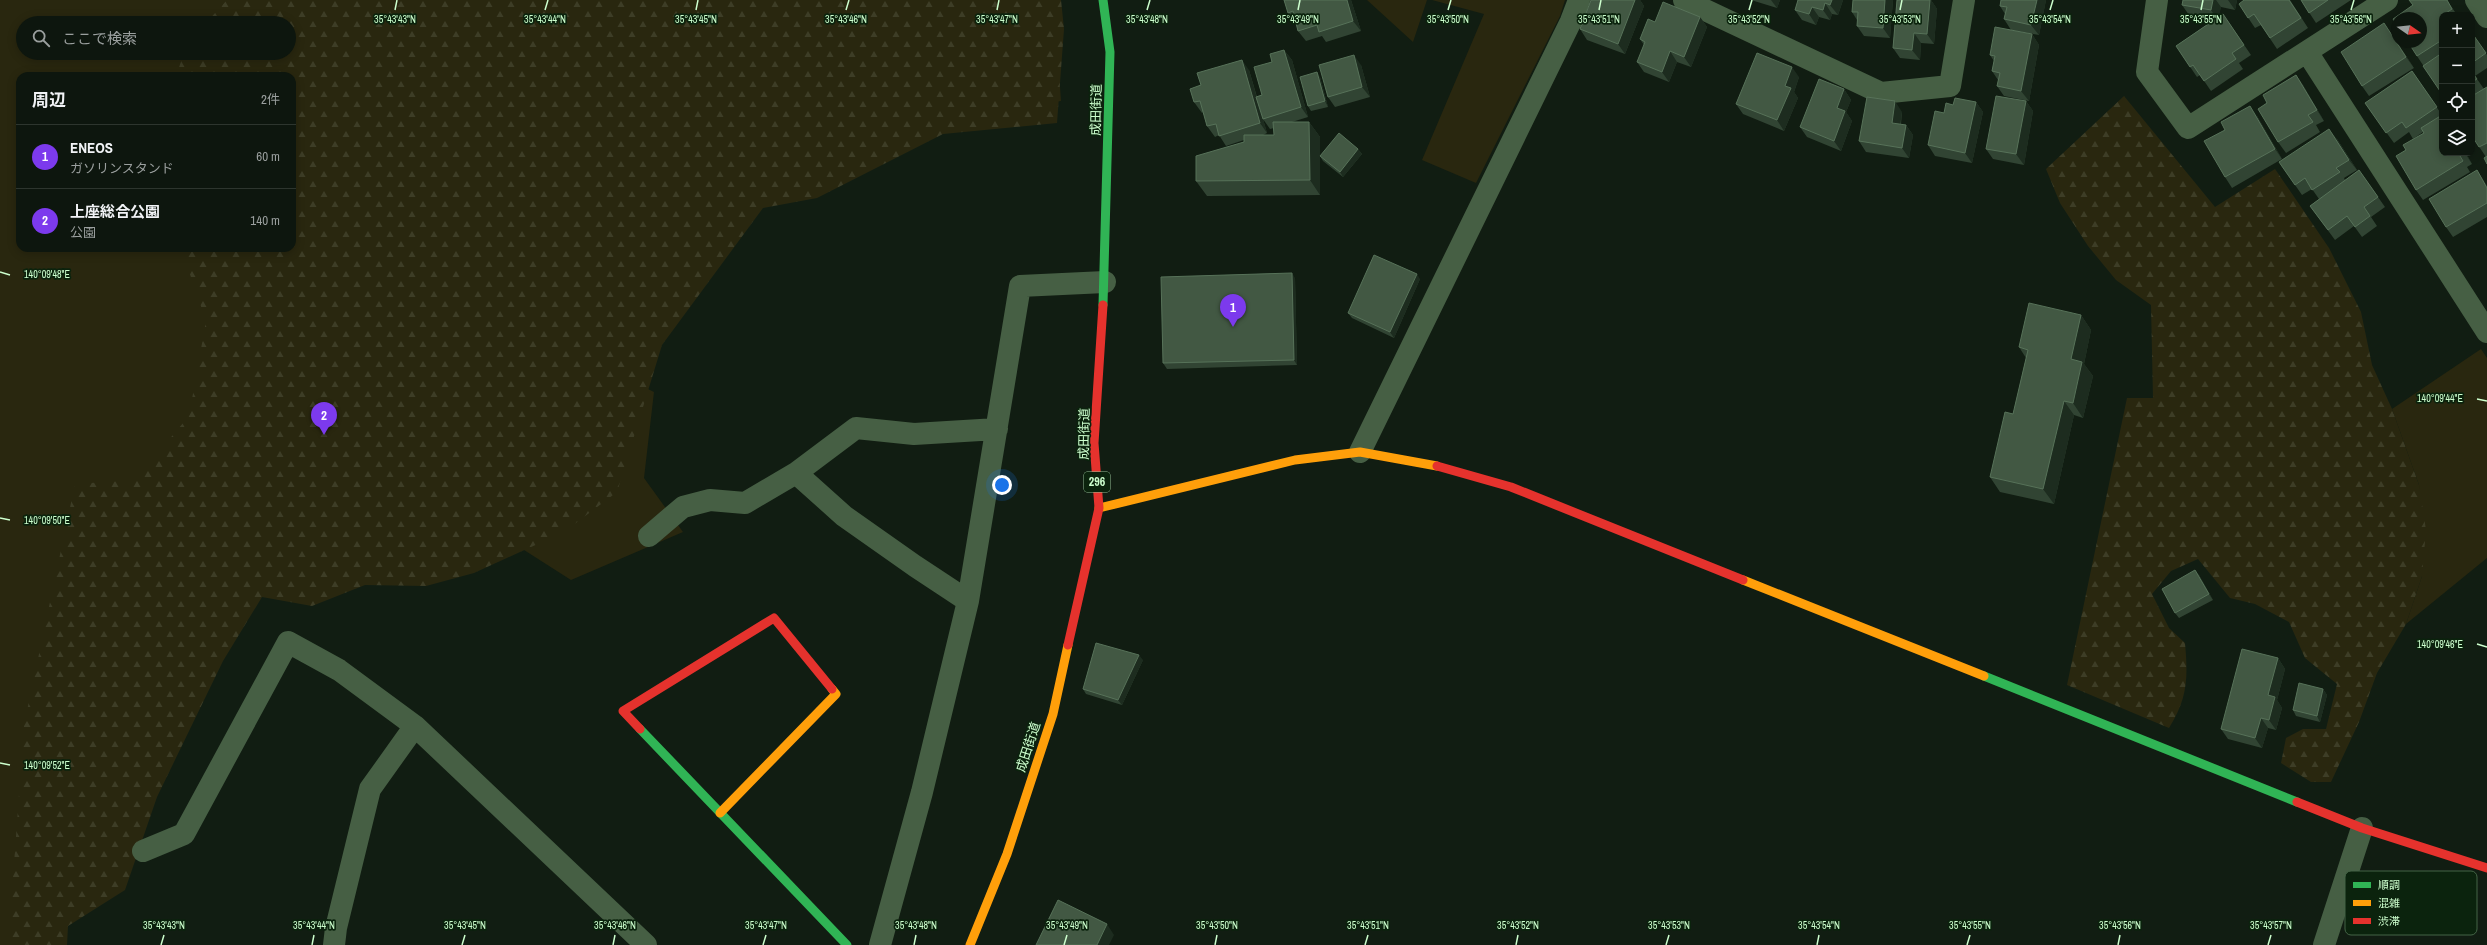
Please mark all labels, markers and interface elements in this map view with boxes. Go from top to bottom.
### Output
north arrow [2391,12,2427,48]
map controls [2439,12,2475,156]
button: + [2439,12,2475,48]
text: 35°43'43"N [374,13,416,26]
text: 35°43'44"N [524,13,566,26]
text: 35°43'45"N [675,13,717,26]
text: 35°43'46"N [825,13,867,26]
text: 35°43'47"N [976,13,1018,26]
text: 35°43'48"N [1126,13,1168,26]
text: 35°43'49"N [1277,13,1319,26]
text: 35°43'50"N [1427,13,1469,26]
text: 35°43'51"N [1578,13,1620,26]
text: 35°43'52"N [1728,13,1770,26]
text: 35°43'53"N [1879,13,1921,26]
text: 35°43'54"N [2029,13,2071,26]
text: 35°43'55"N [2180,13,2222,26]
text: 35°43'56"N [2330,13,2372,26]
search box [16,16,296,60]
icon: search [30,27,52,49]
text: ここで検索 [62,28,137,49]
button: − [2439,48,2475,84]
street label: 成田街道 [1087,84,1105,136]
button: locate [2439,84,2475,120]
text: 周辺 [32,88,66,111]
text: 2件 [261,91,280,108]
button: layers [2439,120,2475,156]
text: ENEOS [70,137,113,158]
text: 1 [42,148,48,165]
text: 60 m [256,148,280,165]
text: ガソリンスタンド [70,160,174,177]
text: 上座総合公園 [70,201,160,222]
text: 2 [42,212,48,229]
text: 140 m [250,212,280,229]
text: 公園 [70,224,96,241]
text: 140°09'48"E [24,268,70,281]
pin: 1 [1220,294,1246,327]
text: 140°09'44"E [2417,392,2463,405]
pin: 2 [311,402,337,435]
street label: 成田街道 [1075,408,1093,460]
road number: 296 [1084,472,1110,492]
your location [992,475,1012,495]
text: 140°09'50"E [24,514,70,527]
text: 140°09'46"E [2417,638,2463,651]
street label: 成田街道 [1012,720,1044,774]
text: 140°09'52"E [24,759,70,772]
legend [2345,871,2477,935]
text: 順調 [2378,878,2400,892]
text: 混雑 [2378,896,2400,910]
text: 渋滞 [2378,914,2400,928]
text: 35°43'43"N [143,919,185,932]
text: 35°43'44"N [293,919,335,932]
text: 35°43'45"N [444,919,486,932]
text: 35°43'46"N [594,919,636,932]
text: 35°43'47"N [745,919,787,932]
text: 35°43'48"N [895,919,937,932]
text: 35°43'49"N [1046,919,1088,932]
text: 35°43'50"N [1196,919,1238,932]
text: 35°43'51"N [1347,919,1389,932]
text: 35°43'52"N [1497,919,1539,932]
text: 35°43'53"N [1648,919,1690,932]
text: 35°43'54"N [1798,919,1840,932]
text: 35°43'55"N [1949,919,1991,932]
text: 35°43'56"N [2099,919,2141,932]
text: 35°43'57"N [2250,919,2292,932]

